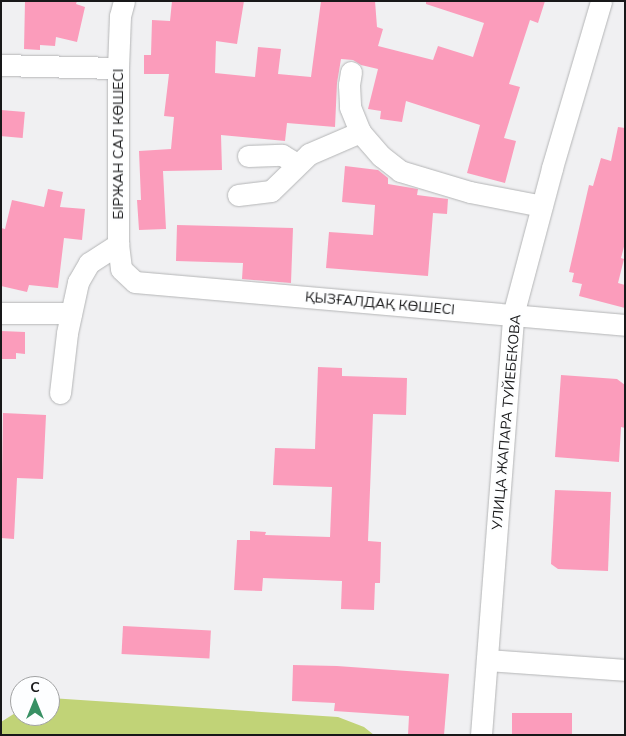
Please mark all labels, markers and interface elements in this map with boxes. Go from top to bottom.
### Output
street label: БІРЖАН САЛ КӨШЕСІ [110,69,126,219]
street label: ҚЫЗҒАЛДАҚ КӨШЕСІ [304,288,456,318]
street label: УЛИЦА ЖАПАРА ТУЙЕБЕКОВА [488,314,524,530]
north arrow [10,676,60,726]
text: С [30,678,40,696]

